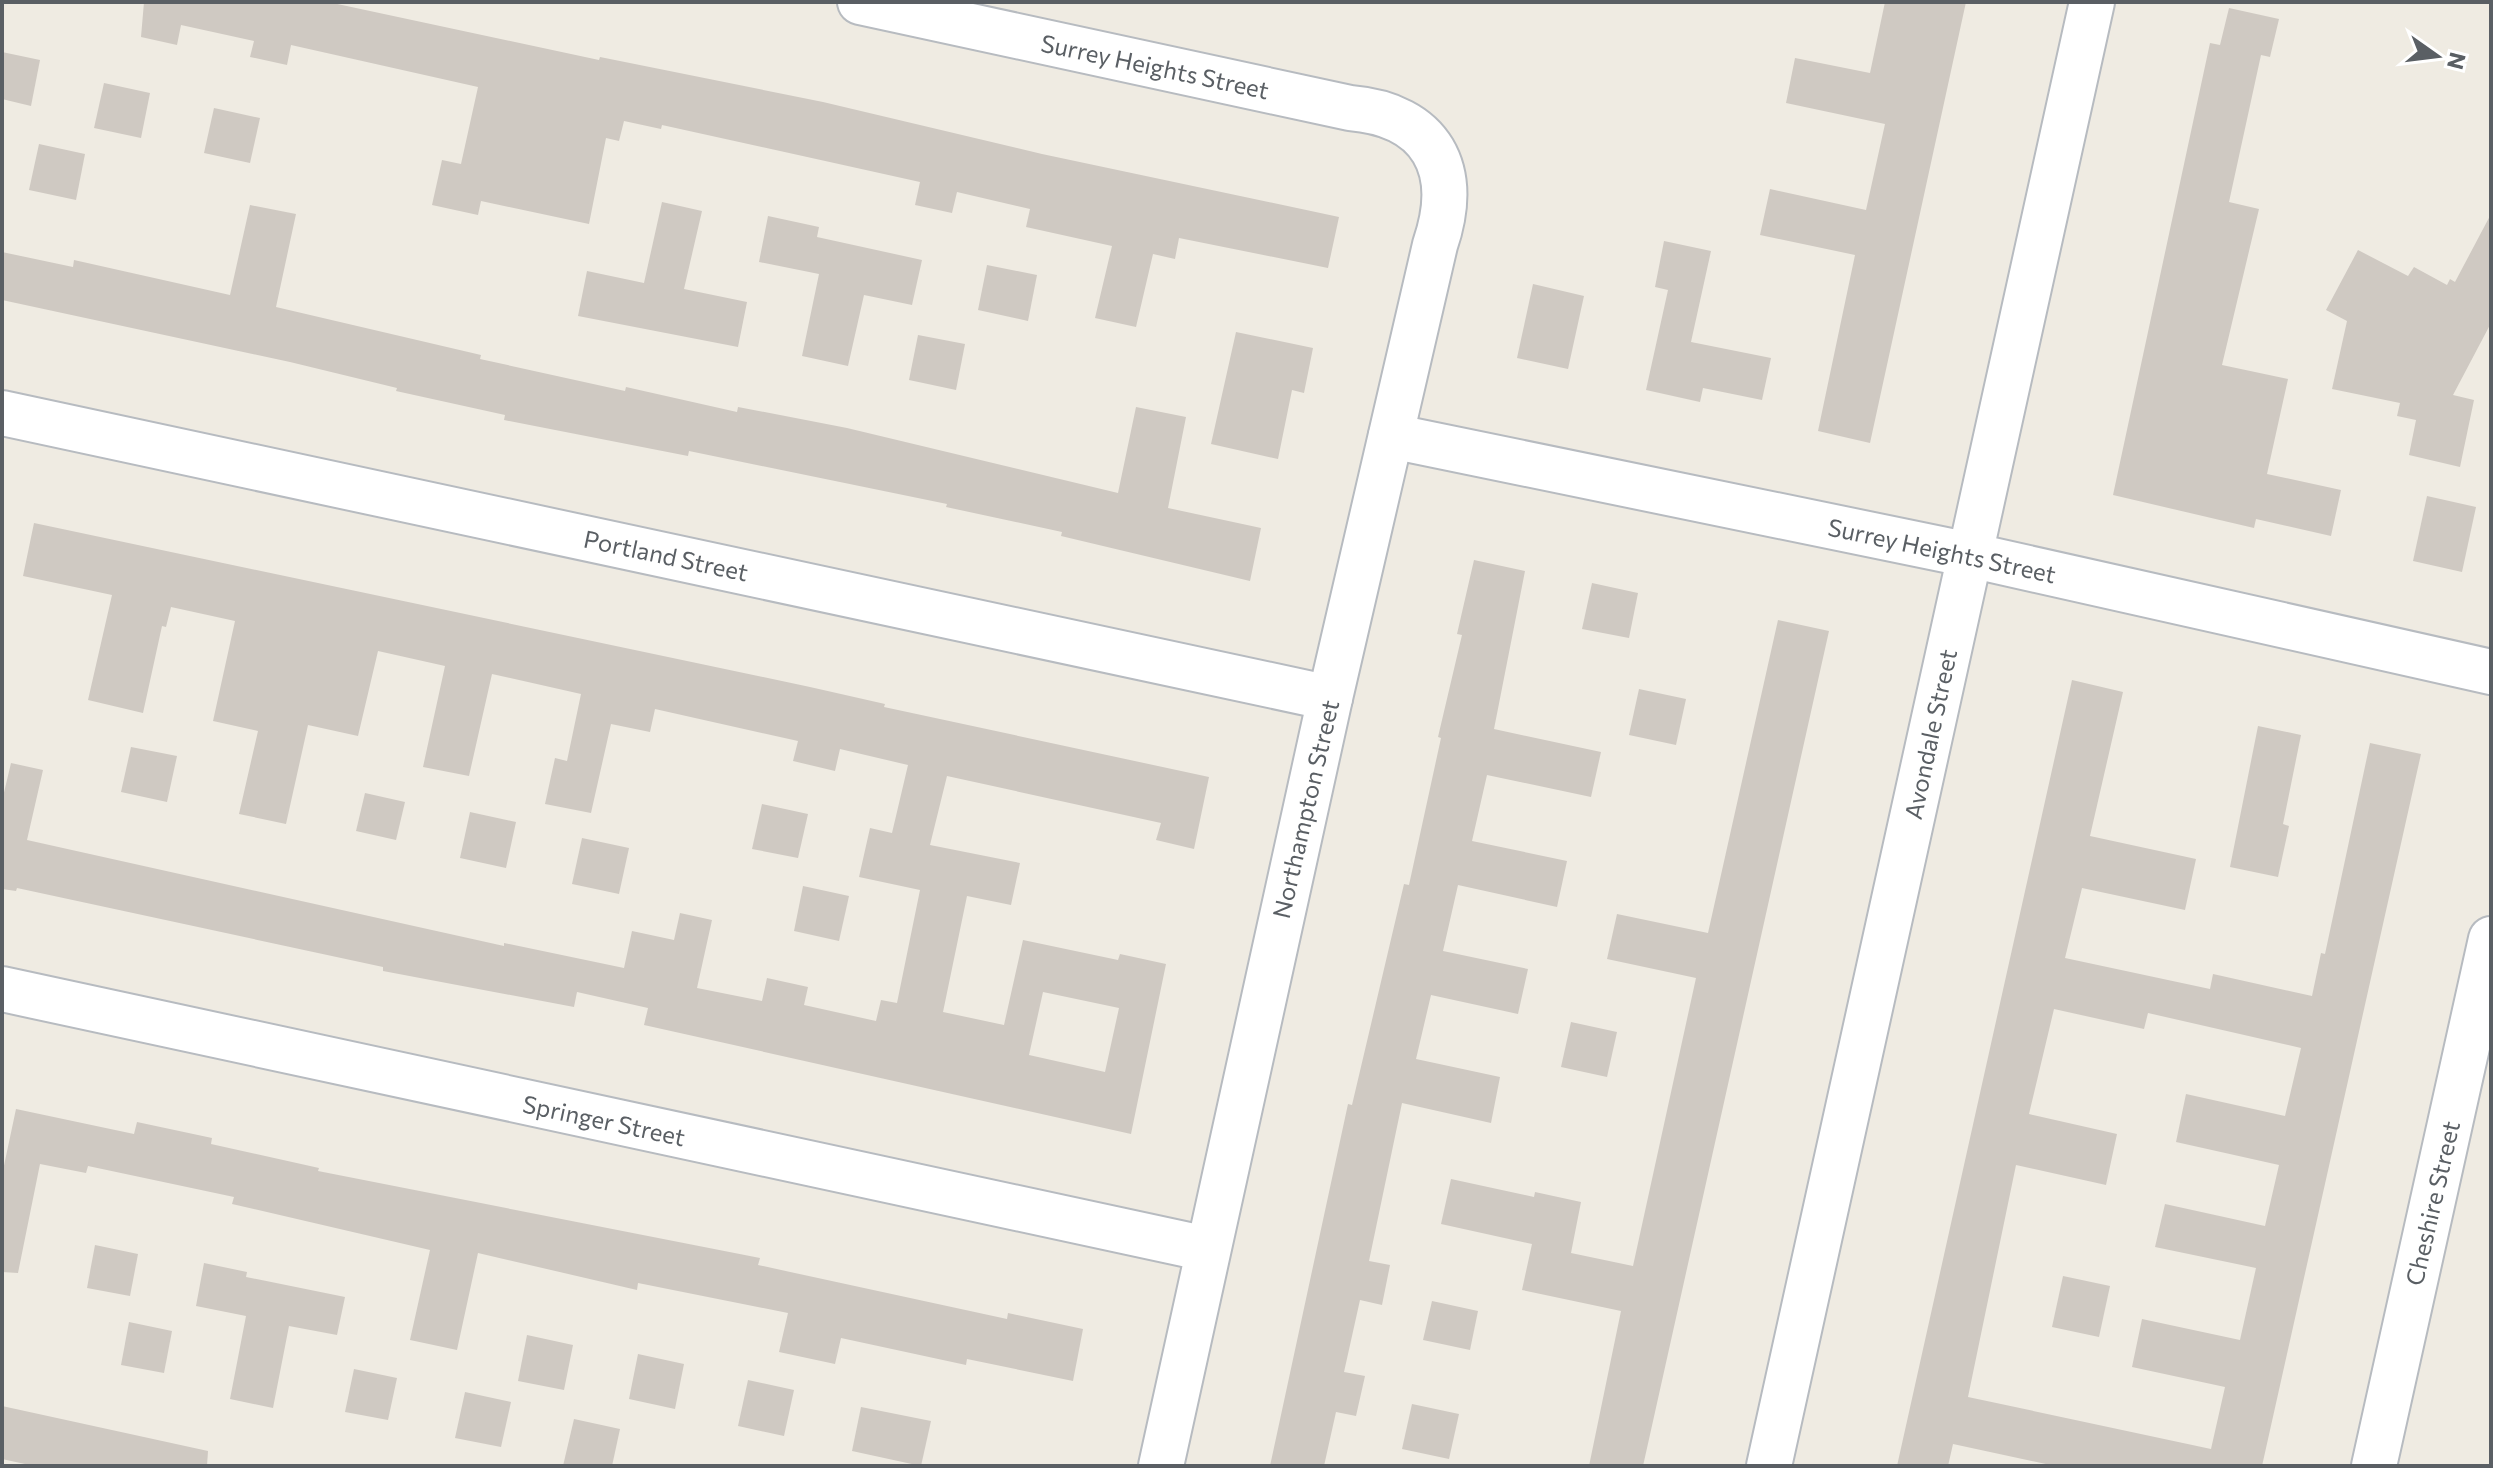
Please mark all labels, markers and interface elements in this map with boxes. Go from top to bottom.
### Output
north arrow [2397,16,2477,96]
street label: Surrey Heights Street [1038,28,1272,104]
text: N [2442,50,2472,72]
street label: Surrey Heights Street [1825,512,2059,588]
street label: Portland Street [581,523,751,587]
street label: Avondale Street [1898,646,1962,822]
street label: Northampton Street [1266,697,1344,921]
street label: Springer Street [520,1089,688,1151]
street label: Cheshire Street [2399,1118,2465,1288]

